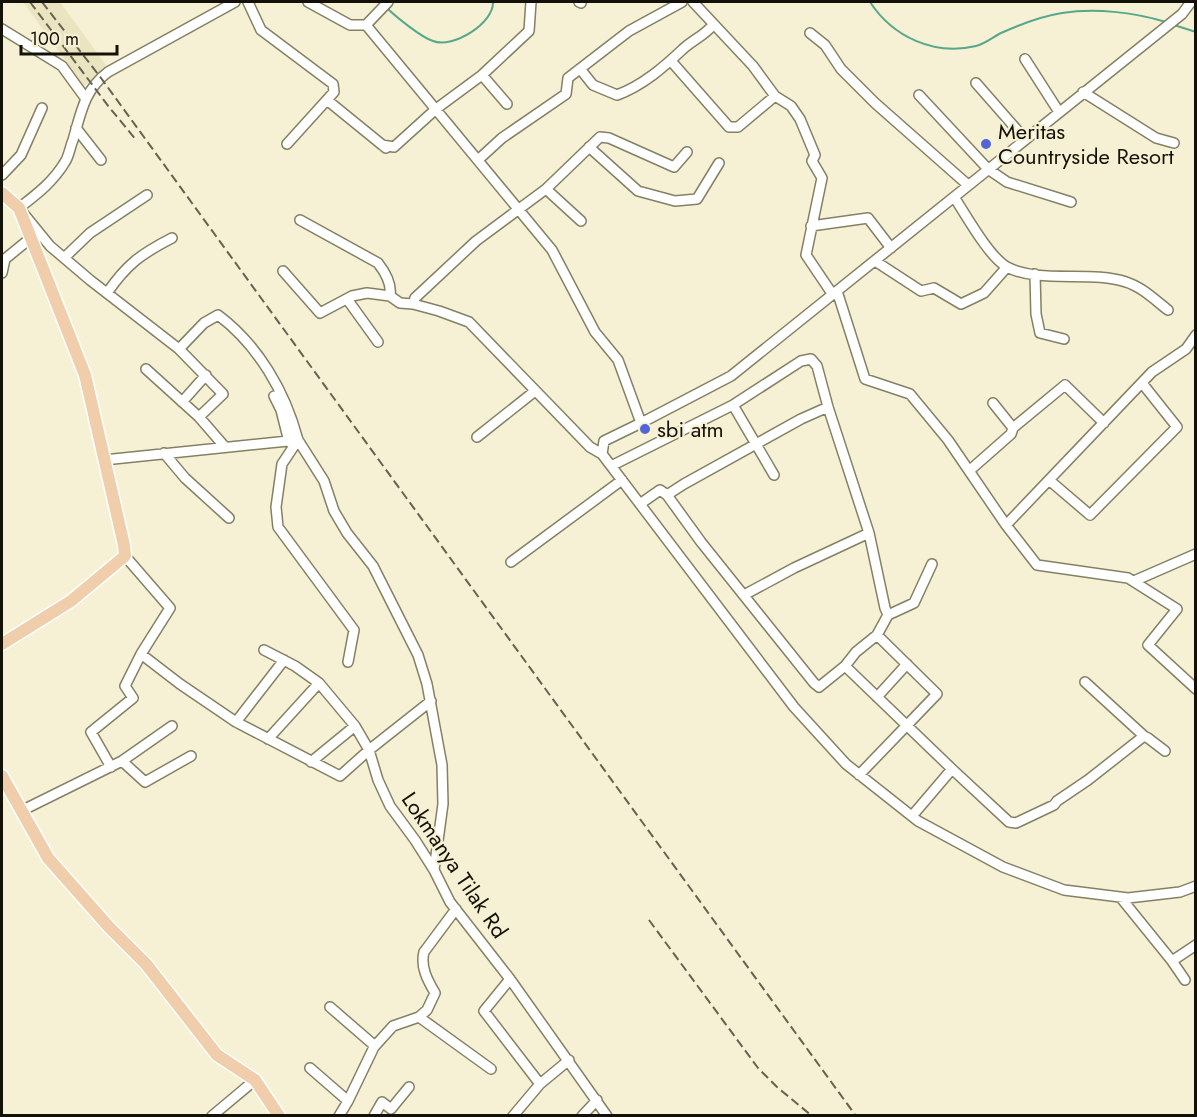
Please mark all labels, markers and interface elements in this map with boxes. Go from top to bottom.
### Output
scale bar [21,18,117,56]
text: 100 m [30,26,79,52]
place label: Meritas Countryside Resort [998,115,1174,172]
marker: Meritas Countryside Resort [979,137,993,151]
place label: sbi atm [657,413,724,445]
marker: sbi atm [638,422,652,436]
street label: Lokmanya Tilak Rd [394,785,516,945]

